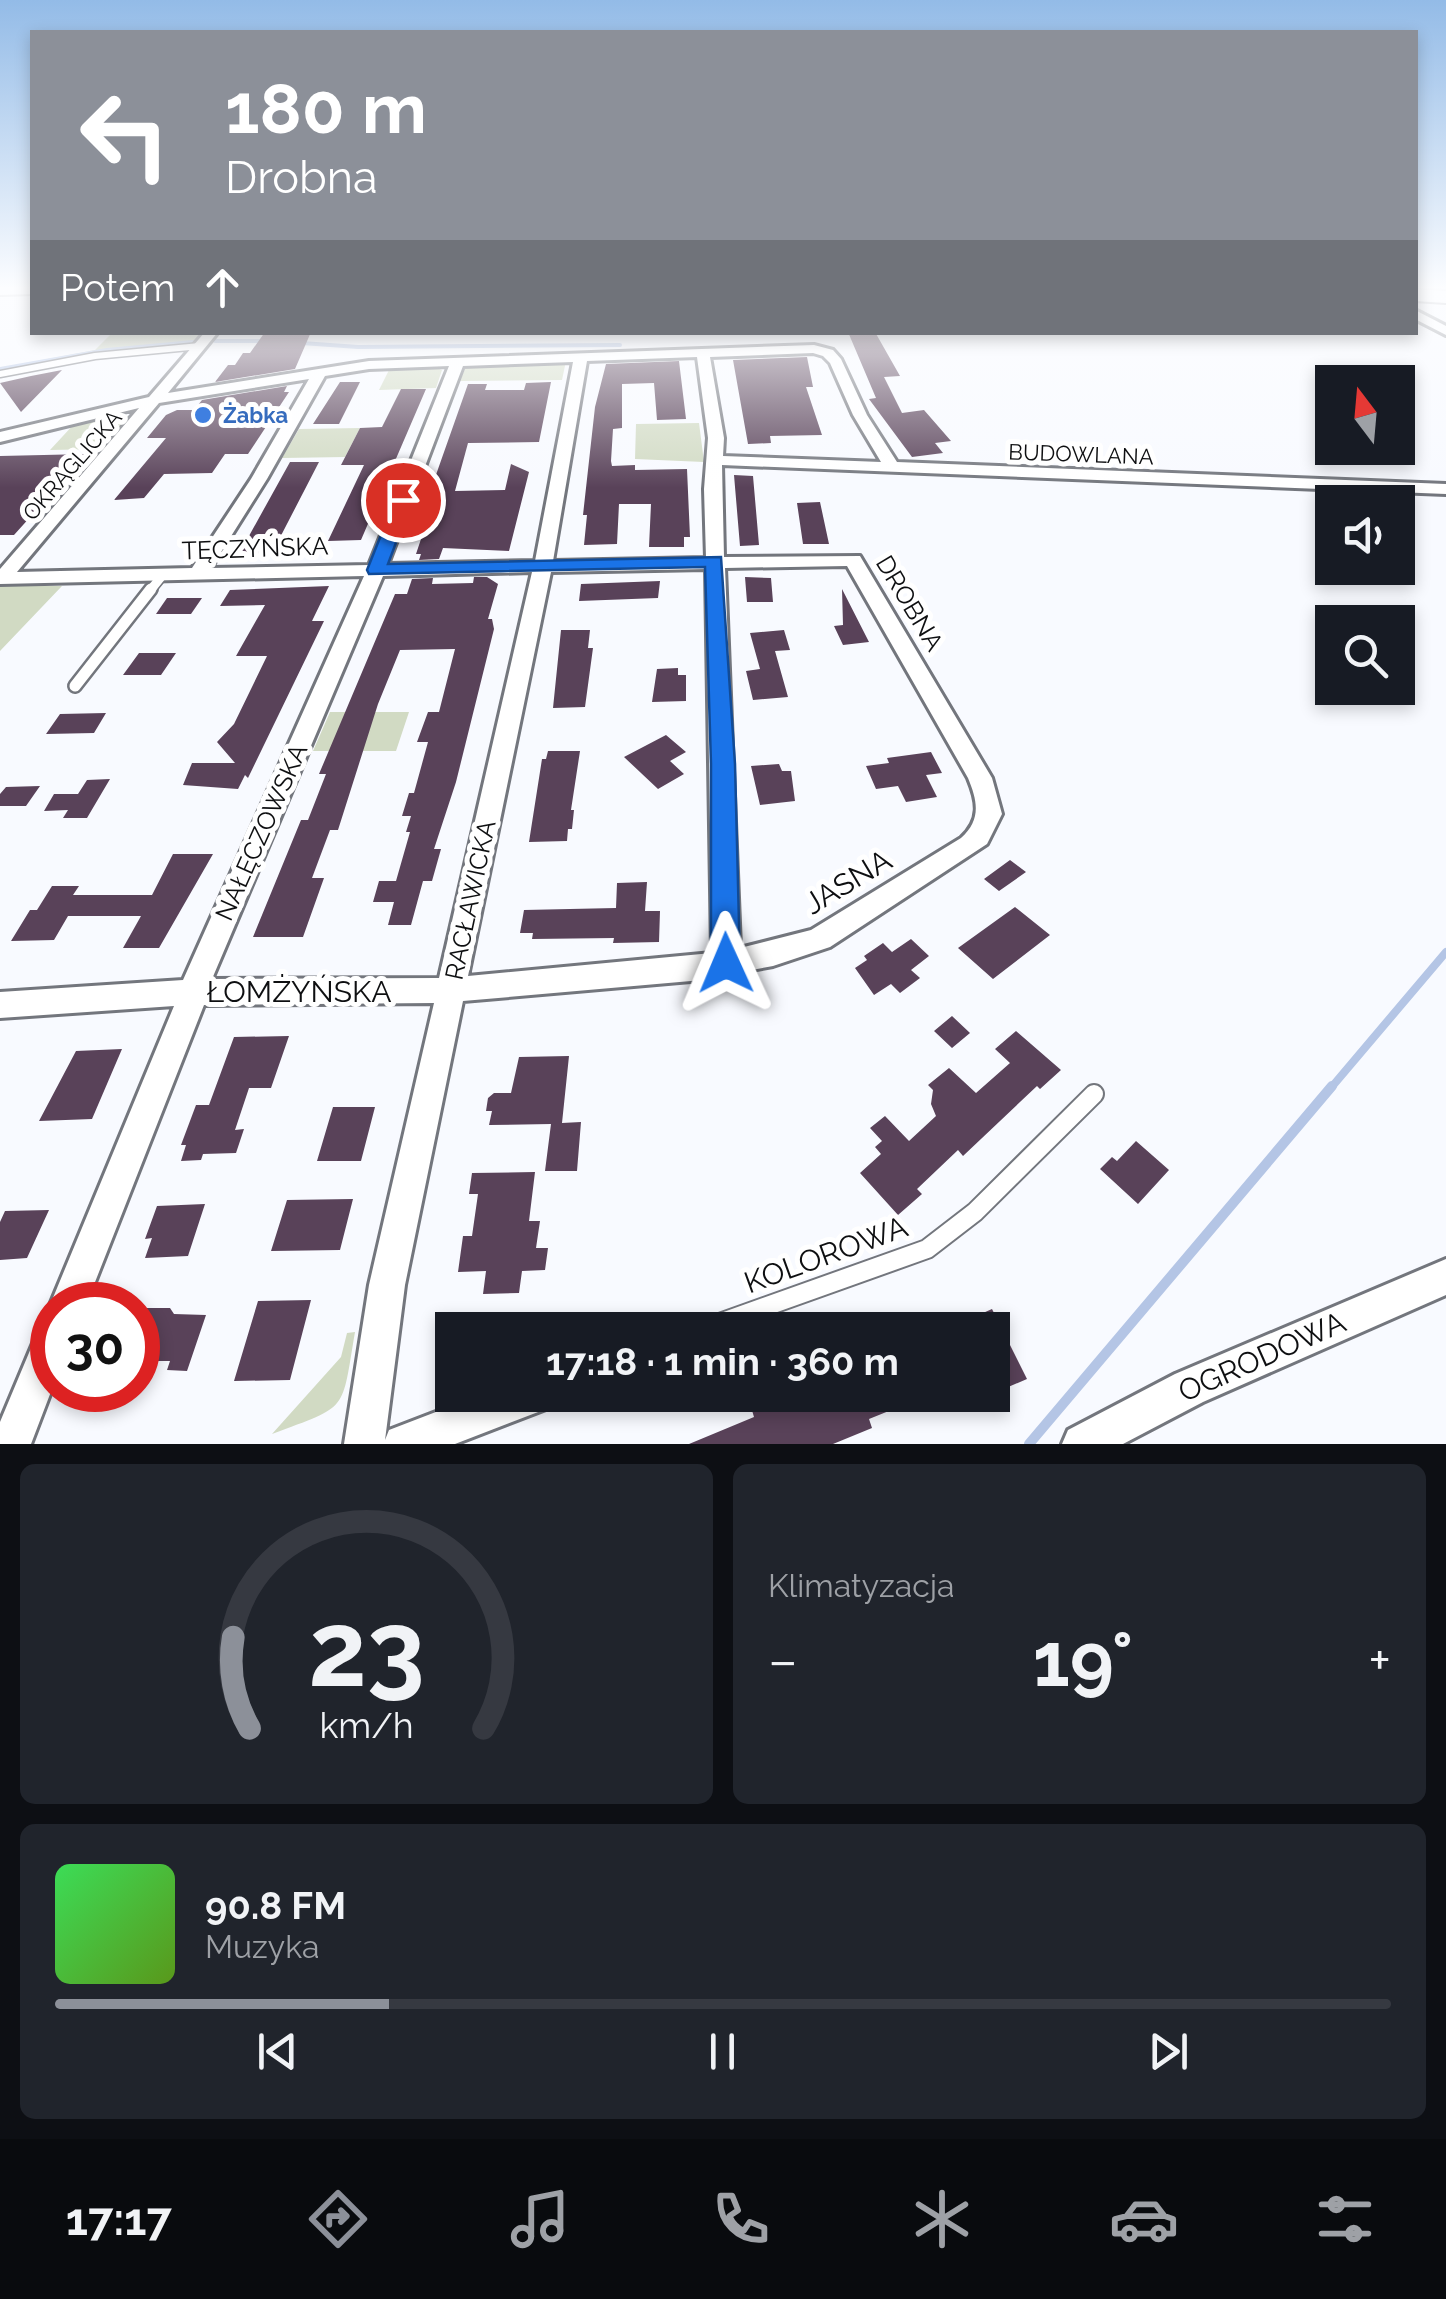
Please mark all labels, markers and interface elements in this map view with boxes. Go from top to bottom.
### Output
text: 180 m [225,67,427,149]
icon: left [60,70,190,200]
text: Drobna [225,151,378,204]
icon: ahead [195,260,250,315]
text: Potem [60,265,175,310]
north arrow [1315,365,1415,465]
map controls [1315,365,1415,705]
place label: Żabka [223,402,288,428]
marker: Żabka [192,404,214,426]
street label: OKRĄGLICKA [17,405,127,525]
street label: BUDOWLANA [1008,438,1154,470]
pin [361,458,446,543]
icon: arrive [376,473,431,528]
button: sound [1315,485,1415,585]
street label: TĘCZYŃSKA [181,530,329,566]
street label: DROBNA [870,550,950,656]
button: search [1315,605,1415,705]
street label: NAŁĘCZOWSKA [209,739,313,925]
street label: RACŁAWICKA [438,817,502,982]
street label: JASNA [798,842,898,921]
position arrow [674,911,778,1015]
street label: ŁOMŻYŃSKA [206,974,392,1009]
street label: KOLOROWA [739,1209,912,1300]
speed limit sign: 30 [30,1282,160,1412]
street label: OGRODOWA [1173,1304,1351,1409]
text: 17:18 · 1 min · 360 m [546,1339,899,1384]
text: Klimatyzacja [768,1567,954,1604]
text: 23 [308,1588,425,1710]
text: 19° [1033,1615,1133,1704]
text: − [768,1628,798,1693]
text: + [1368,1628,1391,1693]
text: km/h [319,1704,414,1746]
text: 90.8 FM [205,1883,346,1928]
text: Muzyka [205,1928,320,1965]
icon: previous [250,2024,305,2079]
icon: pause [695,2024,750,2079]
icon: next [1141,2024,1196,2079]
icon: directions [303,2184,373,2254]
icon: music [505,2184,575,2254]
icon: phone [706,2184,776,2254]
icon: climate [907,2184,977,2254]
icon: car [1109,2184,1179,2254]
icon: filters [1310,2184,1380,2254]
text: 17:17 [66,2193,172,2246]

